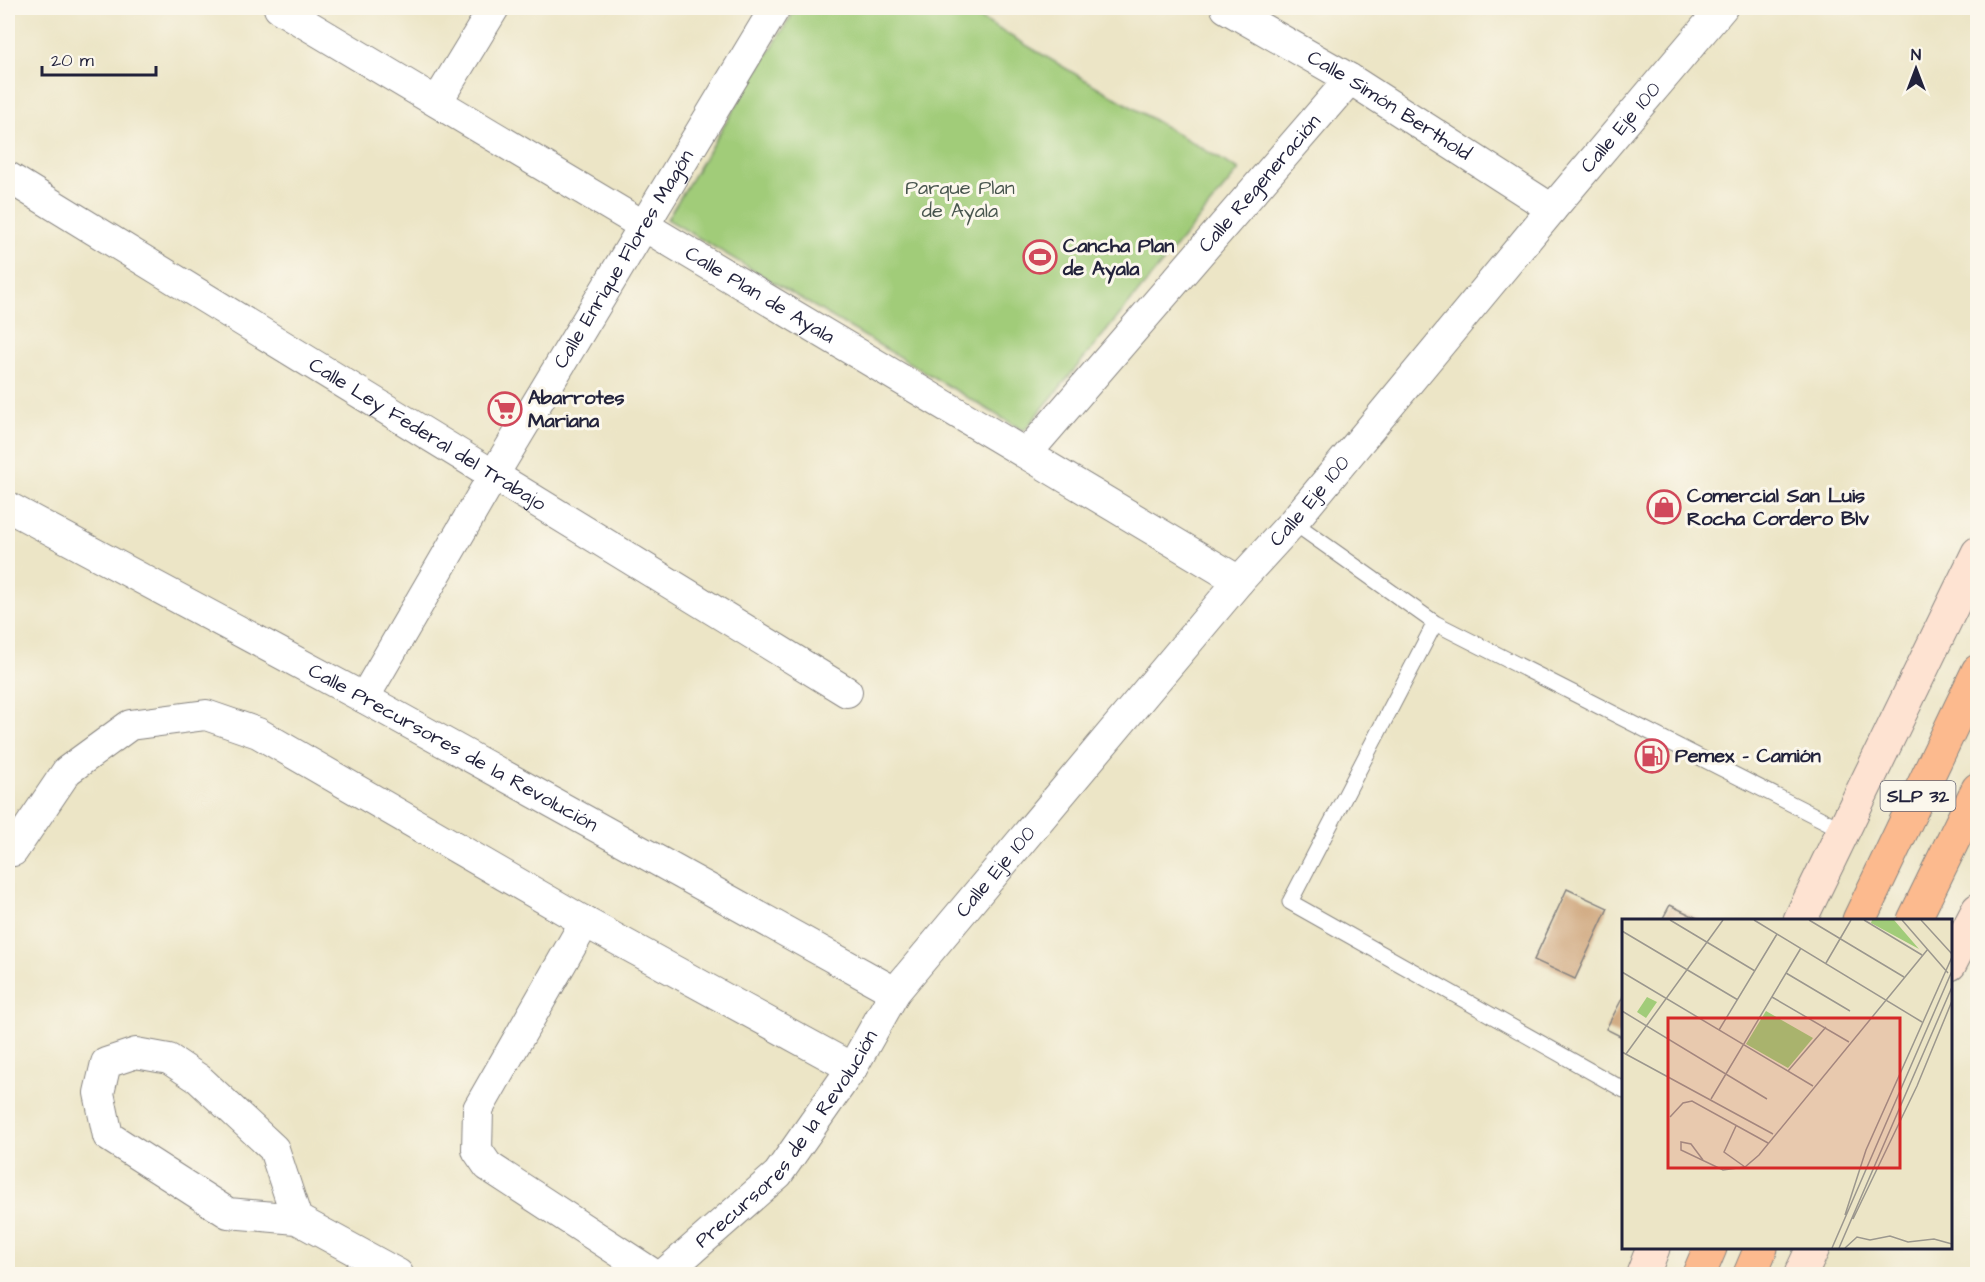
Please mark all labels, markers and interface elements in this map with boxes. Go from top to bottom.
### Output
scale bar [42,39,156,77]
north arrow [1886,39,1946,99]
street label: Calle Simón Berthold [1302,43,1477,167]
text: N [1911,44,1921,66]
text: 20 m [51,48,94,73]
street label: Calle Eje 100 [1574,76,1668,179]
street label: Calle Regeneración [1192,108,1327,259]
street label: Calle Enrique Flores Magón [547,144,701,374]
park label: Parque Plan de Ayala [905,174,1015,226]
place label: Cancha Plan de Ayala [1062,232,1174,284]
street label: Calle Plan de Ayala [680,239,840,351]
sports icon: Cancha Plan de Ayala [1022,239,1058,275]
street label: Calle Ley Federal del Trabajo [303,351,551,518]
place label: Abarrotes Mariana [528,384,624,435]
supermarket icon: Abarrotes Mariana [487,391,523,427]
street label: Calle Eje 100 [1263,449,1357,553]
place label: Comercial San Luis Rocha Cordero Blv [1687,482,1869,533]
shop icon: Comercial San Luis Rocha Cordero Blv [1646,489,1682,525]
street label: Calle Precursores de la Revolución [303,657,603,839]
fuel station icon: Pemex - Camión [1634,738,1670,774]
place label: Pemex - Camión [1675,742,1821,770]
road number: SLP 32 [1880,781,1956,811]
street label: Calle Eje 100 [949,820,1042,924]
inset map [1622,919,1952,1249]
street label: Precursores de la Revolución [689,1025,885,1255]

